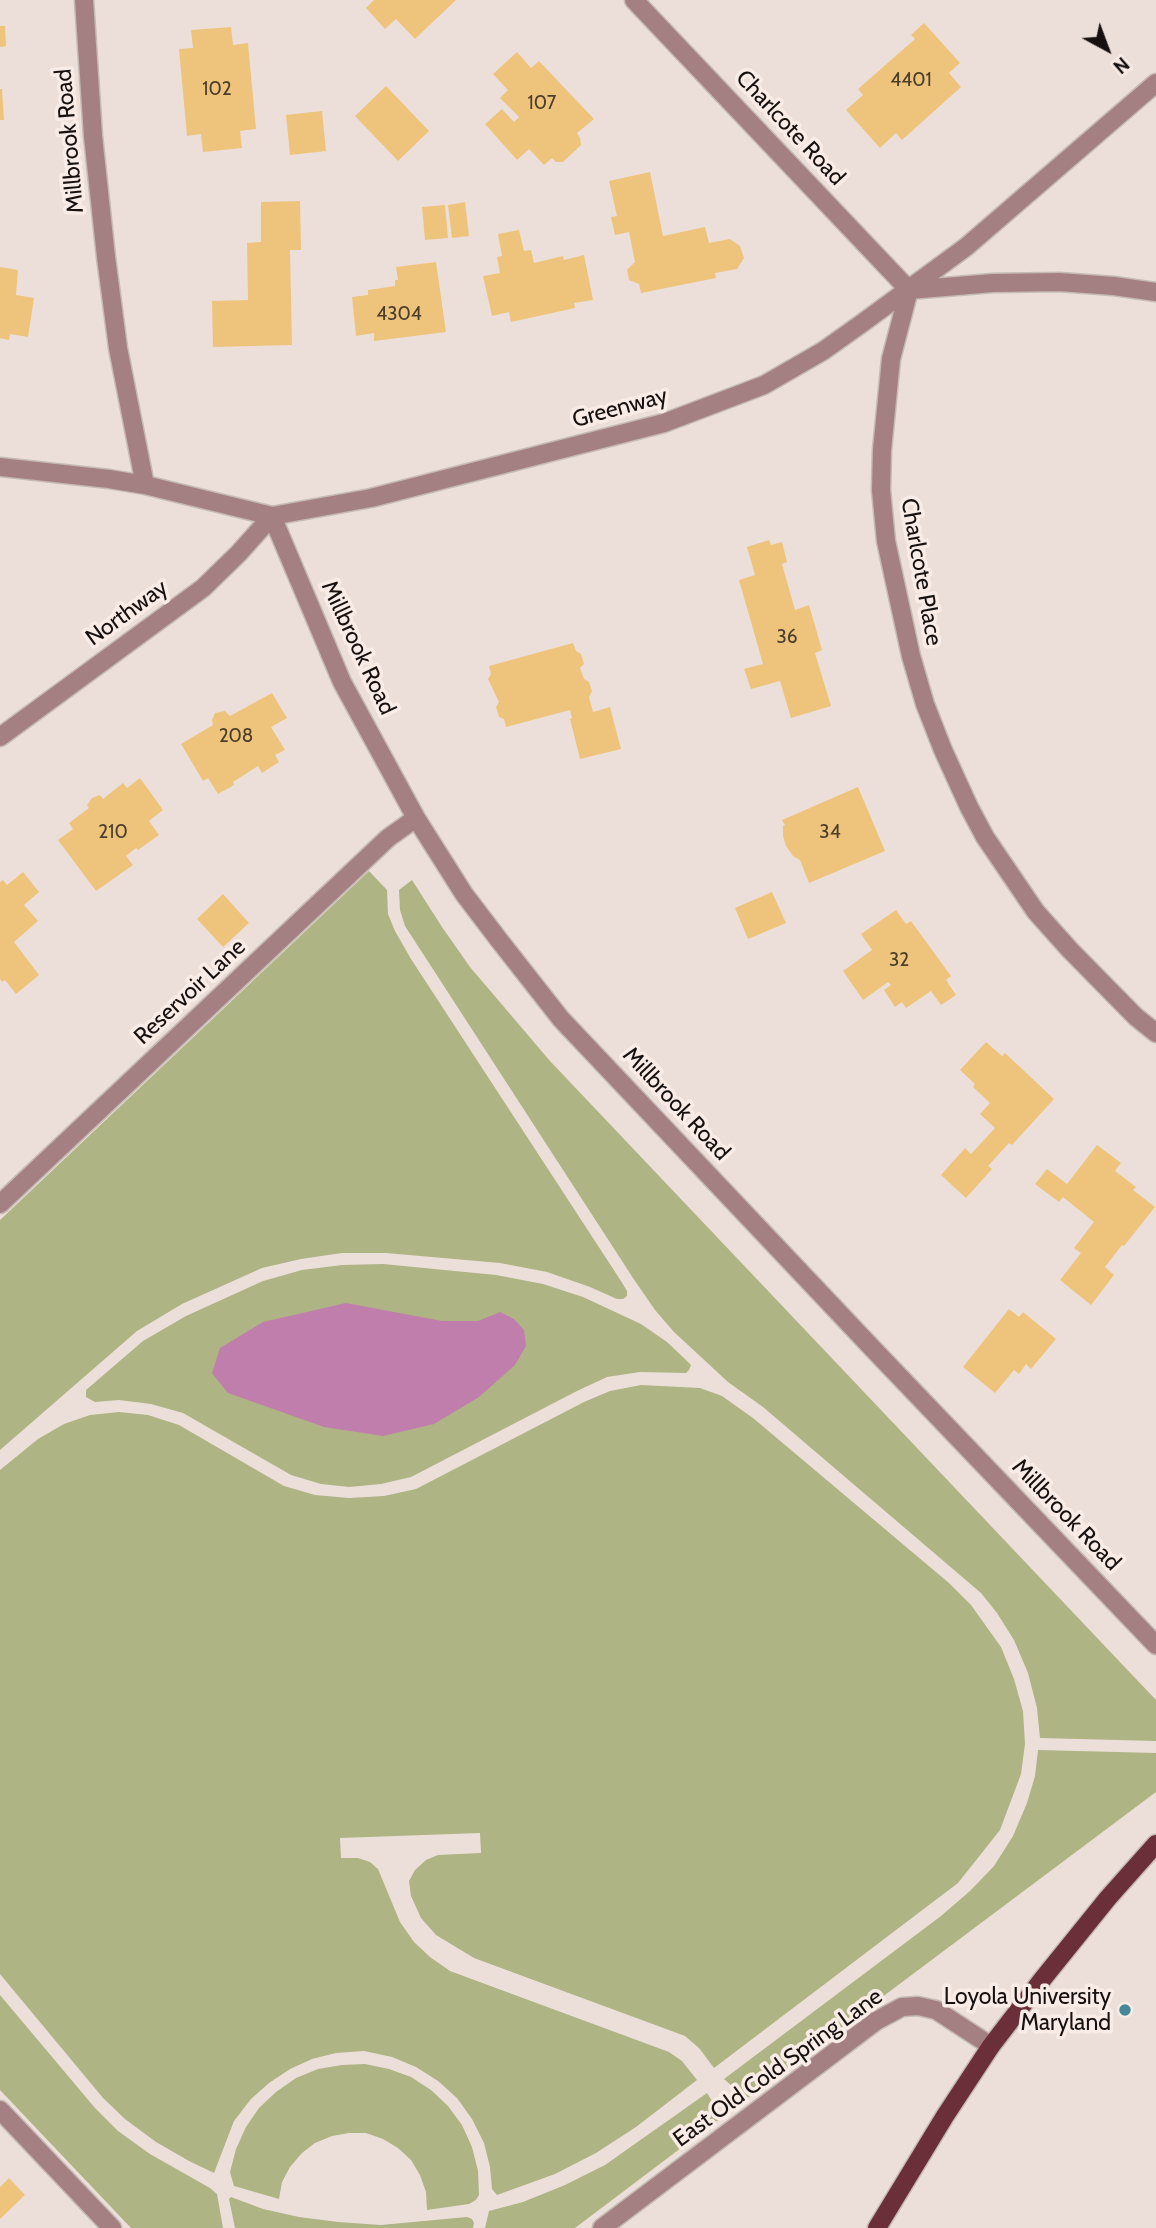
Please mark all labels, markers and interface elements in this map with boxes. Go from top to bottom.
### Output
north arrow [1072,14,1142,84]
text: N [1108,52,1134,78]
street label: Charlcote Road [730,65,850,191]
street label: Millbrook Road [50,68,90,214]
house number: 4401 [890,69,932,91]
house number: 102 [202,78,232,100]
house number: 107 [528,92,556,114]
house number: 4304 [376,303,422,325]
street label: Greenway [569,382,671,434]
street label: Charlcote Place [894,496,948,648]
street label: Northway [81,574,173,652]
street label: Millbrook Road [315,577,401,719]
house number: 36 [776,626,798,648]
house number: 208 [219,725,253,747]
house number: 210 [98,821,128,843]
house number: 34 [819,821,841,843]
street label: Reservoir Lane [129,933,251,1051]
house number: 32 [889,949,909,971]
street label: Millbrook Road [617,1042,735,1166]
street label: Millbrook Road [1006,1453,1126,1577]
street label: East Old Cold Spring Lane [668,1983,888,2153]
place label: Loyola University Maryland [944,1983,1111,2037]
marker: Loyola University Maryland [1117,2002,1133,2018]

